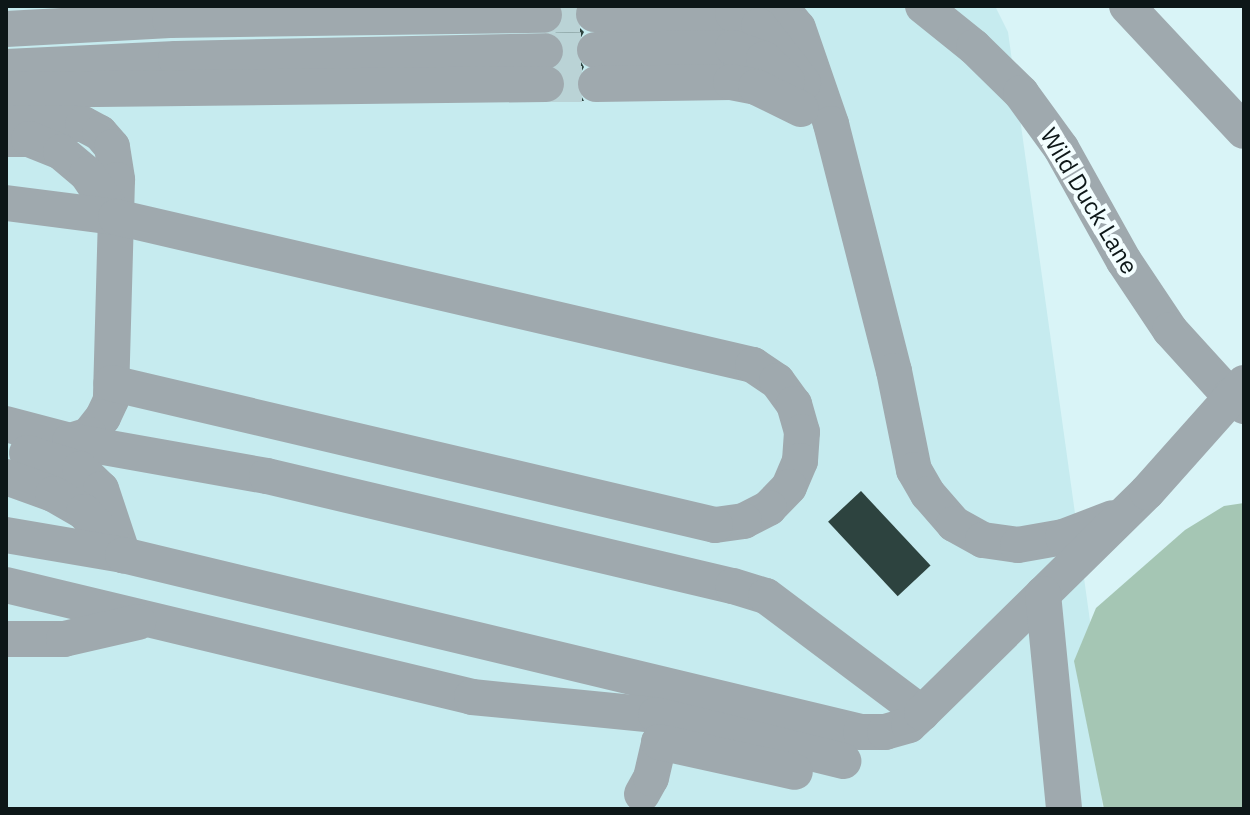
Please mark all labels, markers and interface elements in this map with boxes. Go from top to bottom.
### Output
street label: Wild Duck Lane [1034,123,1144,279]

